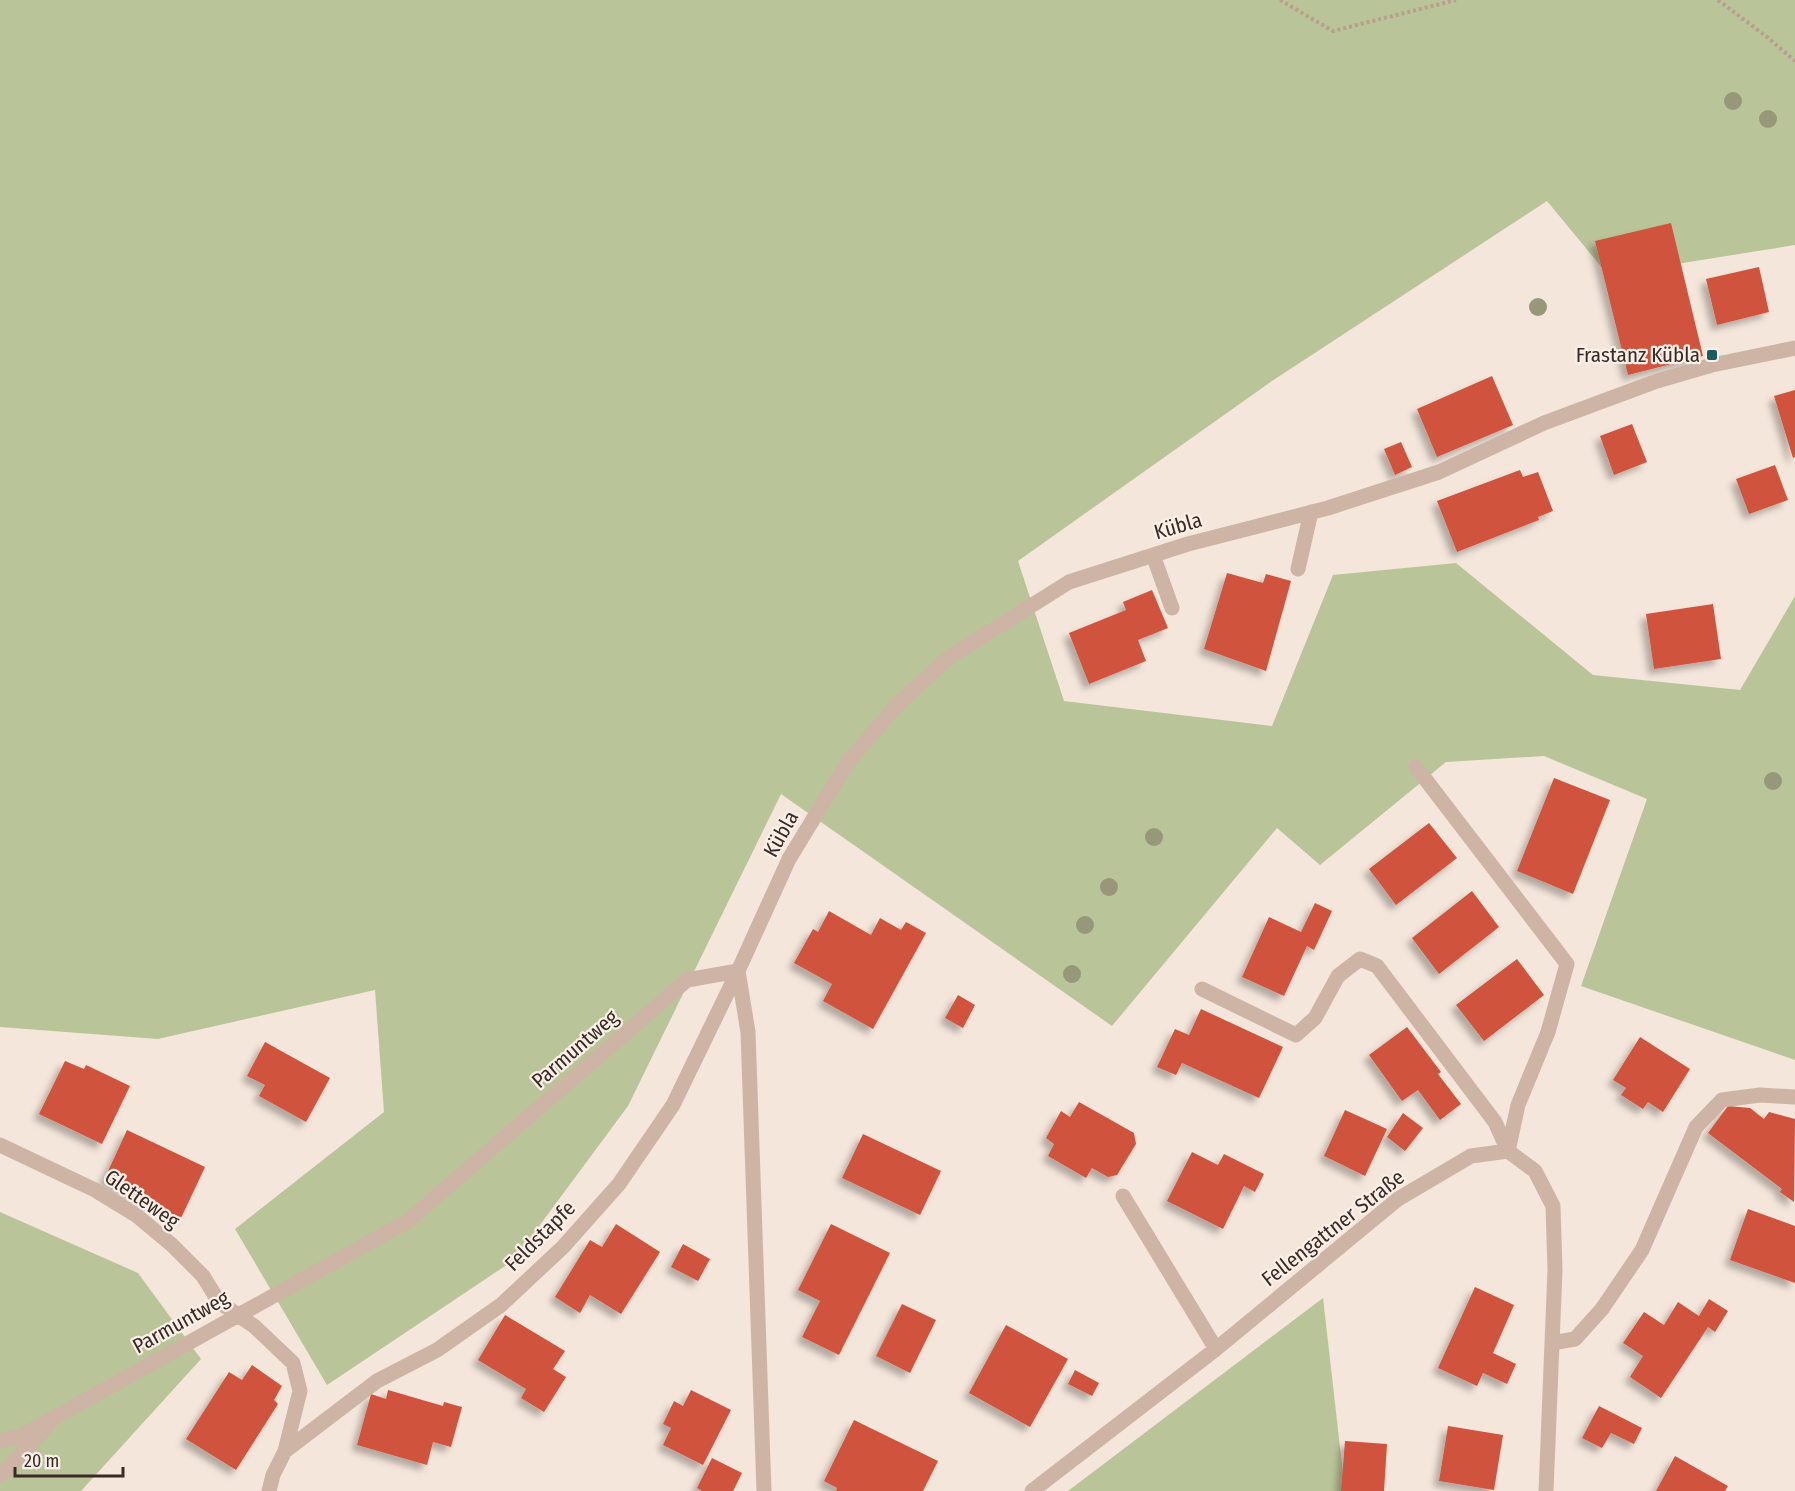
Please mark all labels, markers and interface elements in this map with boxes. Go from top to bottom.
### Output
place label: Frastanz Kübla [1576,342,1700,368]
marker: Frastanz Kübla [1705,348,1719,362]
street label: Kübla [1151,507,1205,545]
street label: Kübla [758,806,804,862]
street label: Parmuntweg [526,1004,624,1094]
street label: Gletteweg [99,1164,185,1234]
street label: Fellengattner Straße [1256,1164,1410,1292]
street label: Feldstapfe [499,1195,581,1277]
street label: Parmuntweg [128,1285,234,1359]
scale bar [15,1440,123,1478]
text: 20 m [24,1450,59,1472]

